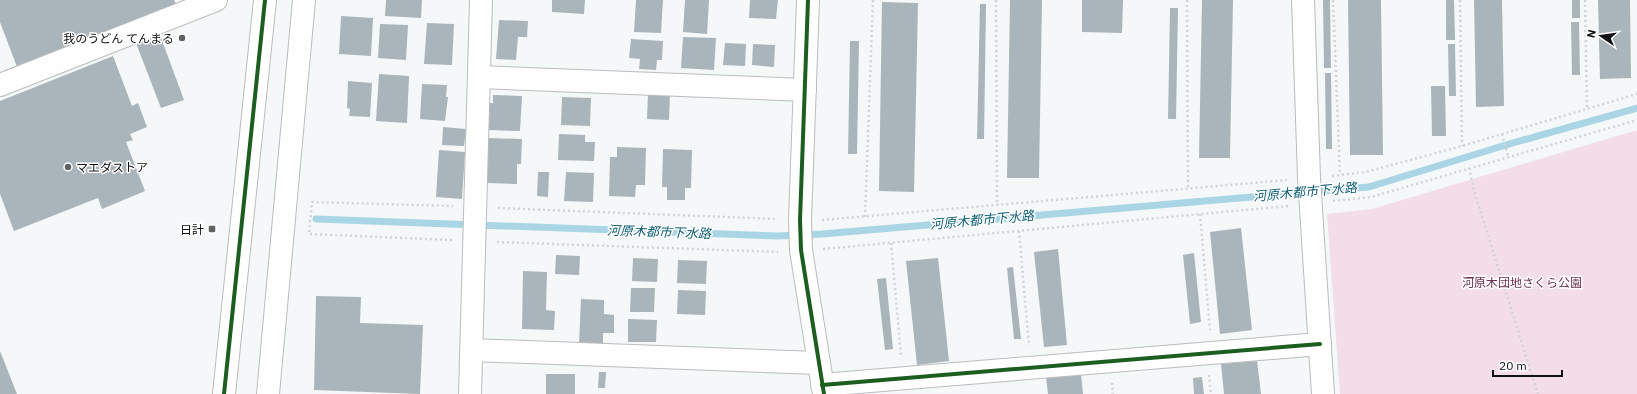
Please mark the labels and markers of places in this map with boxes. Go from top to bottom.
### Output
place label: 我のうどん てんまる [63,31,174,46]
marker: 我のうどん てんまる [177,33,187,43]
place label: マエダストア [76,160,148,175]
marker: マエダストア [63,162,73,172]
place label: 日計 [180,222,204,237]
marker: 日計 [207,224,217,234]

